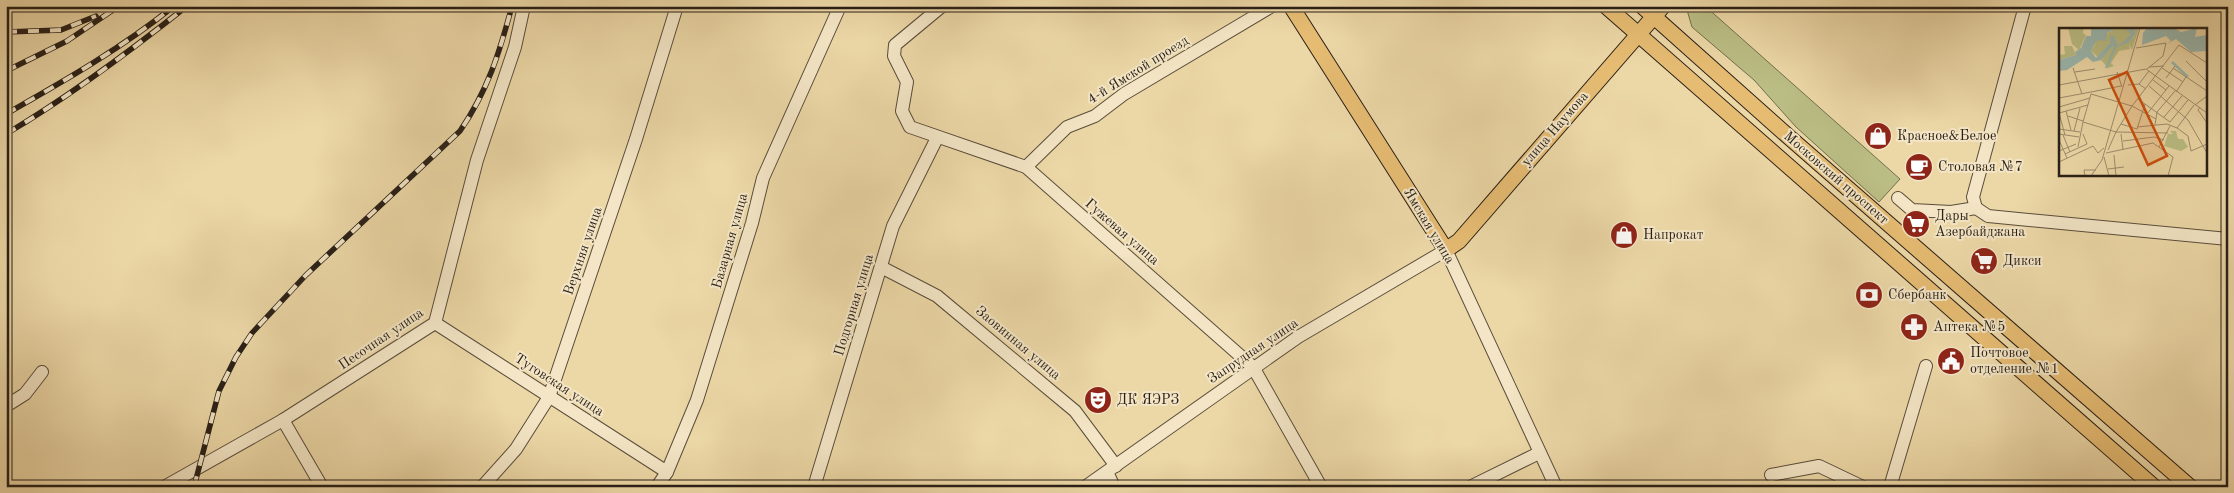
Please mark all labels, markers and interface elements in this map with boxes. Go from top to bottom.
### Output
inset map [2059,28,2206,175]
street label: 4-й Ямской проезд [1085,33,1191,107]
street label: улица Наумова [1519,89,1591,169]
shop icon: Красное&Белое [1863,121,1893,151]
street label: Московский проспект [1781,129,1891,227]
place label: Красное&Белое [1897,129,1996,143]
cafe icon: Столовая №7 [1904,152,1934,182]
place label: Столовая №7 [1938,160,2023,174]
street label: Ямская улица [1401,186,1457,266]
street label: Базарная улица [710,192,750,290]
street label: Гужевая улица [1082,196,1162,268]
street label: Верхняя улица [561,205,605,297]
supermarket icon: Дары Азербайджана [1901,209,1931,239]
place label: Дары Азербайджана [1935,209,2025,239]
shop icon: Напрокат [1609,220,1639,250]
place label: Напрокат [1643,228,1704,242]
supermarket icon: Дикси [1969,246,1999,276]
street label: Подгорная улица [832,252,876,358]
place label: Дикси [2003,254,2042,268]
bank icon: Сбербанк [1854,280,1884,310]
place label: Сбербанк [1888,288,1947,302]
street label: Заовинная улица [973,304,1063,383]
street label: Песочная улица [336,305,426,373]
pharmacy icon: Аптека №5 [1899,312,1929,342]
street label: Запрудная улица [1205,316,1301,386]
place label: Аптека №5 [1933,320,2005,334]
public building icon: Почтовое отделение №1 [1936,346,1966,376]
place label: Почтовое отделение №1 [1970,346,2059,376]
street label: Туговская улица [512,351,606,419]
theatre icon: ДК ЯЭРЗ [1083,385,1113,415]
place label: ДК ЯЭРЗ [1117,393,1179,407]

